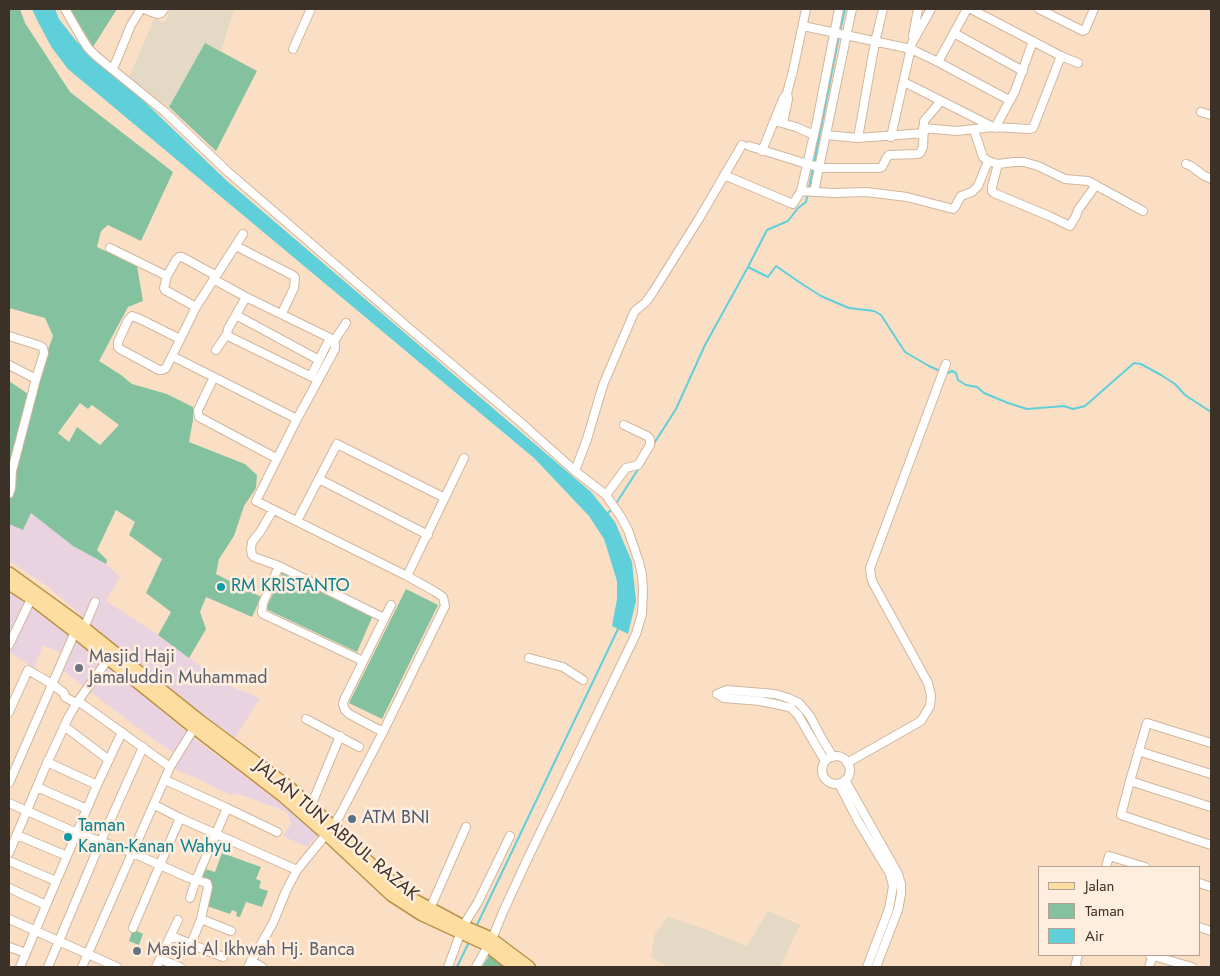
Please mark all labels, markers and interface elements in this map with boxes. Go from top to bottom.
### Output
place label: RM KRISTANTO [231,576,350,598]
marker: RM KRISTANTO [215,581,227,593]
place label: Masjid Haji Jamaluddin Muhammad [89,647,267,690]
marker: Masjid Haji Jamaluddin Muhammad [73,662,85,674]
street label: JALAN TUN ABDUL RAZAK [249,756,423,906]
place label: ATM BNI [362,808,429,830]
marker: ATM BNI [346,813,358,825]
place label: Taman Kanan-Kanan Wahyu [78,816,231,859]
marker: Taman Kanan-Kanan Wahyu [62,831,74,843]
legend [1038,866,1200,956]
text: Jalan [1085,875,1114,897]
text: Taman [1085,900,1124,922]
text: Air [1085,925,1104,947]
place label: Masjid Al Ikhwah Hj. Banca [147,940,355,962]
marker: Masjid Al Ikhwah Hj. Banca [131,945,143,957]

